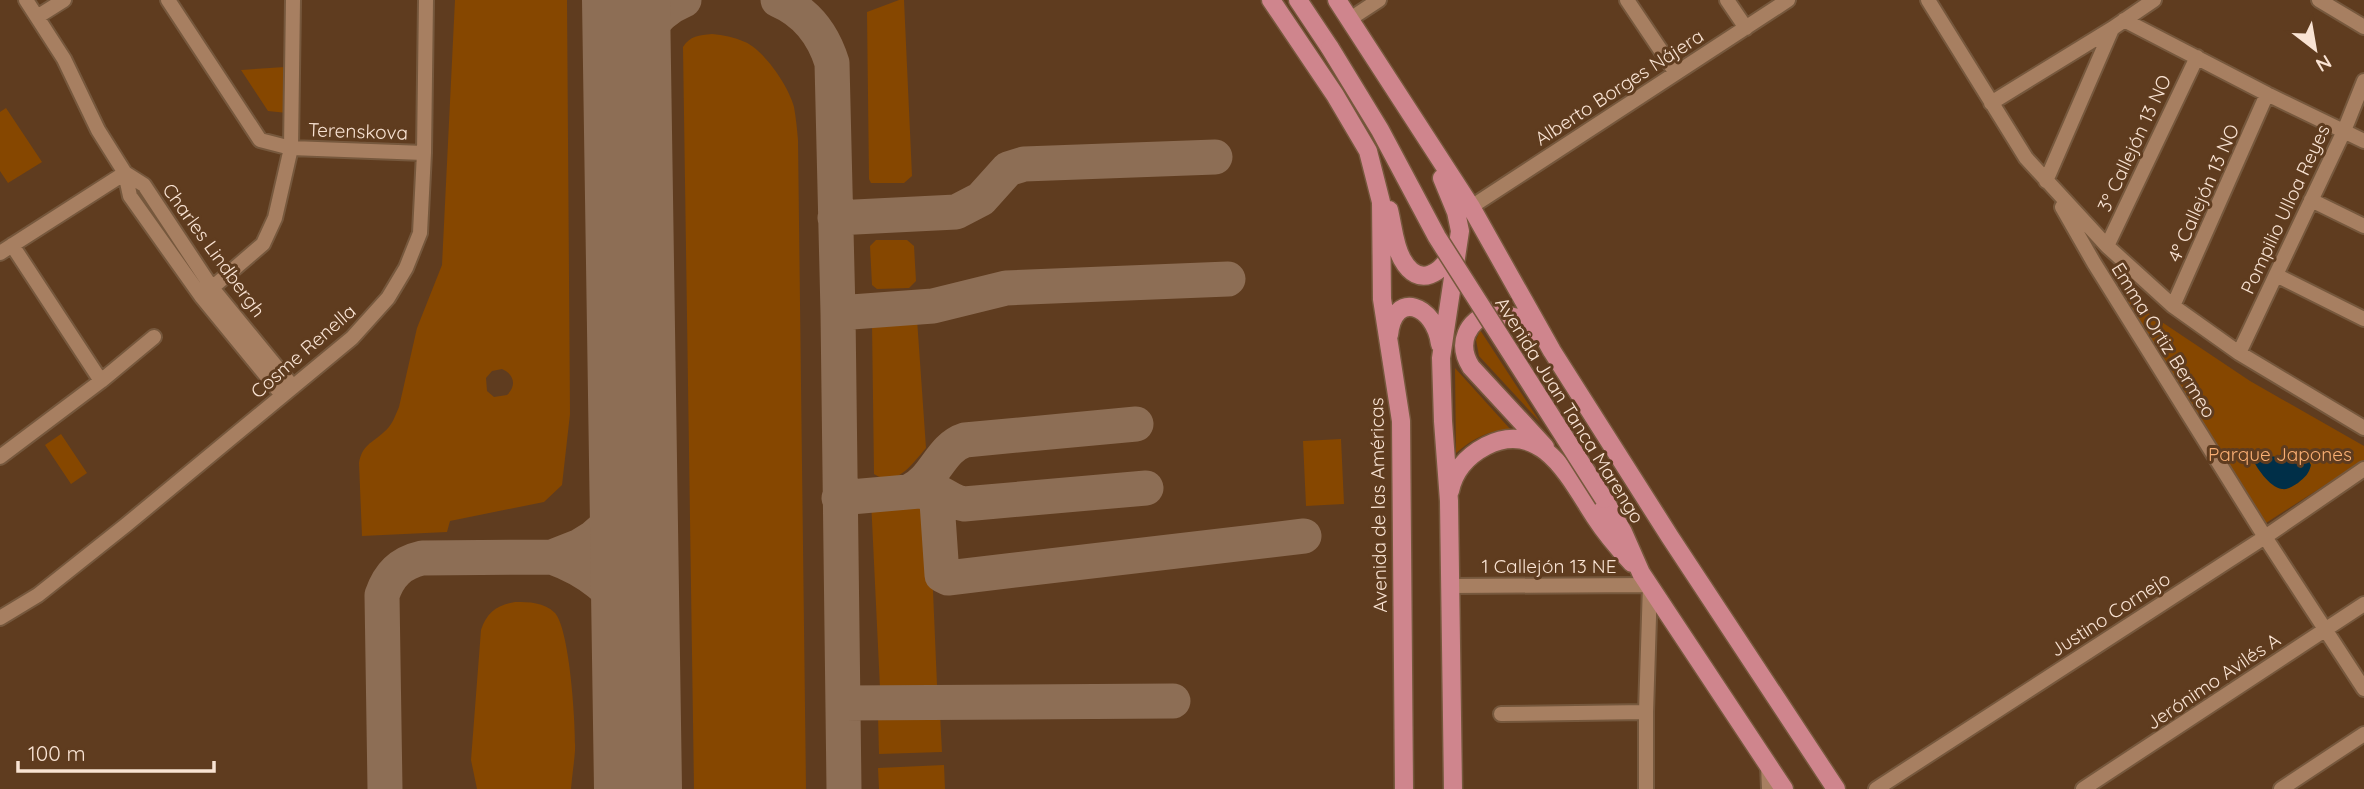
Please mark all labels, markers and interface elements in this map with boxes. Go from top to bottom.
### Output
north arrow [2280,14,2350,84]
street label: Alberto Borges Nájera [1530,24,1708,150]
text: N [2312,50,2336,77]
street label: 3º Callejón 13 NO [2092,71,2176,215]
street label: Terenskova [308,117,408,145]
street label: 4º Callejón 13 NO [2162,120,2244,266]
street label: Pompilio Ulloa Reyes [2235,120,2335,298]
street label: Charles Lindbergh [157,178,271,322]
street label: Emma Ortiz Bermeo [2106,258,2222,422]
street label: Avenida Juan Tanca Marengo [1490,292,1650,528]
street label: Cosme Renella [246,299,360,403]
street label: Avenida de las Américas [1364,397,1392,613]
park label: Parque Japones [2208,442,2352,466]
street label: 1 Callejón 13 NE [1482,554,1617,578]
street label: Justino Cornejo [2045,566,2175,662]
street label: Jerónimo Avilés A [2141,627,2285,735]
scale bar [18,730,214,774]
text: 100 m [28,740,86,766]

